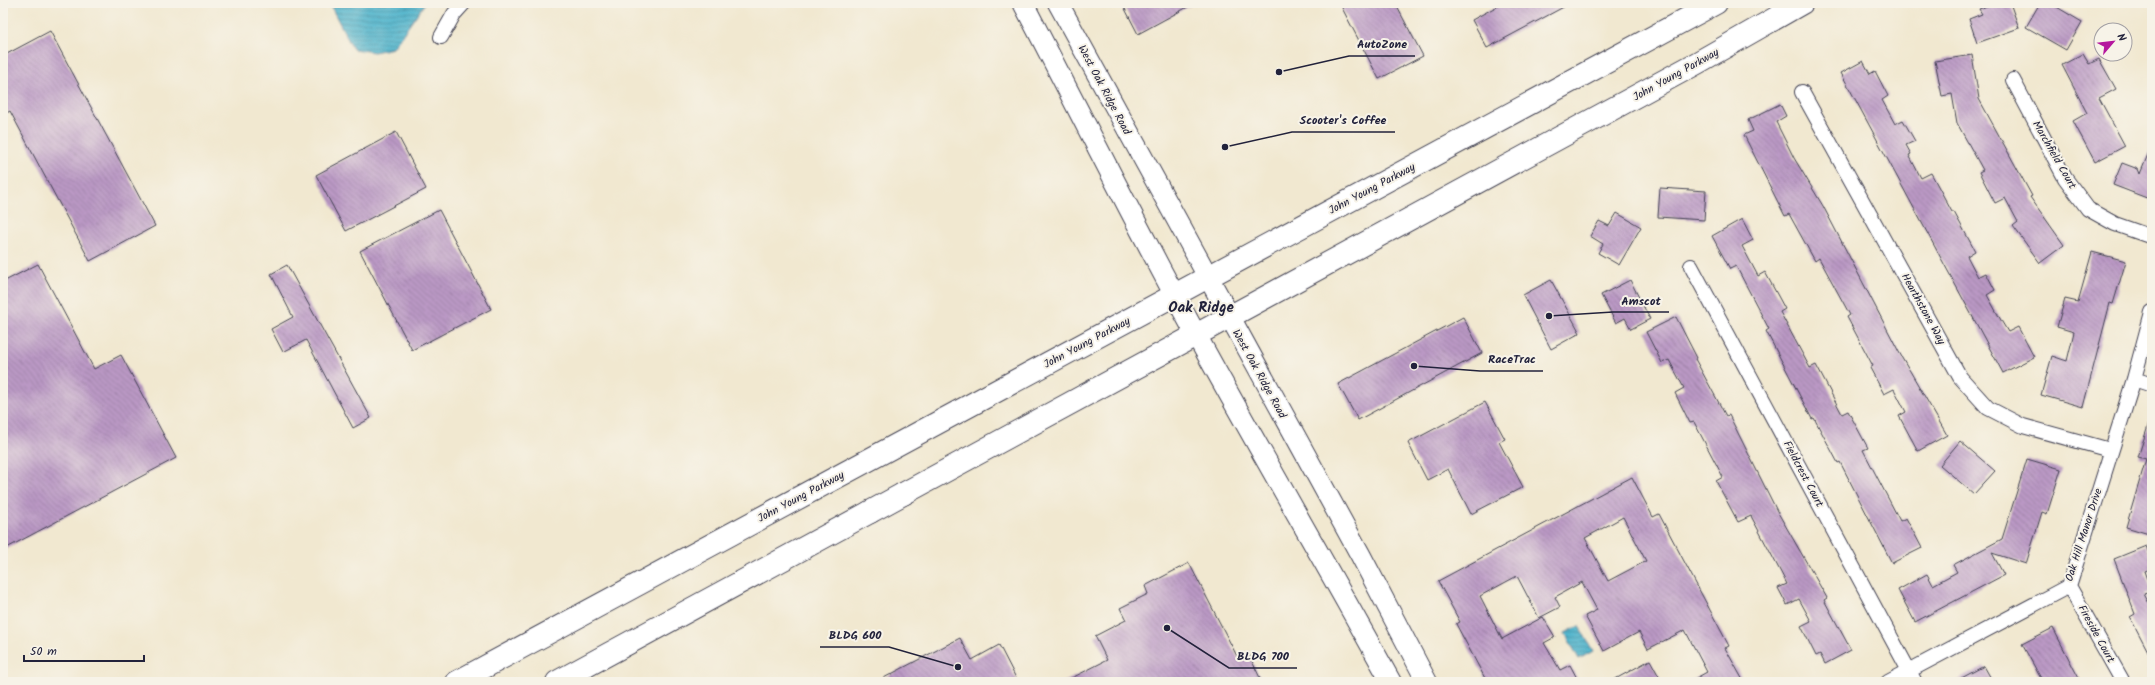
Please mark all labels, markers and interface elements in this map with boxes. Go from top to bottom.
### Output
north arrow [2093,22,2133,62]
text: N [2111,30,2131,45]
callout: AutoZone [1349,32,1415,56]
text: AutoZone [1357,35,1407,54]
street label: West Oak Ridge Road [1073,42,1136,139]
street label: John Young Parkway [1630,43,1723,106]
callout: Scooter's Coffee [1292,108,1395,132]
text: Scooter's Coffee [1300,111,1387,130]
street label: Marchfield Court [2027,117,2081,193]
street label: John Young Parkway [1325,158,1419,219]
street label: Hearthstone Way [1896,270,1951,349]
callout: Amscot [1613,288,1669,312]
text: Amscot [1621,292,1661,311]
district label: Oak Ridge [1168,296,1235,320]
street label: John Young Parkway [1040,312,1134,373]
street label: West Oak Ridge Road [1227,326,1291,422]
callout: RaceTrac [1480,347,1543,371]
text: RaceTrac [1488,350,1536,369]
street label: Fieldcrest Court [1778,437,1828,511]
street label: John Young Parkway [754,466,848,527]
street label: Oak Hill Manor Drive [2060,486,2108,584]
street label: Fireside Court [2073,602,2120,667]
callout: BLDG 600 [820,623,889,647]
text: BLDG 600 [829,626,882,645]
scale bar [24,637,144,663]
text: 50 m [30,642,57,661]
callout: BLDG 700 [1229,644,1297,668]
text: BLDG 700 [1237,647,1290,666]

